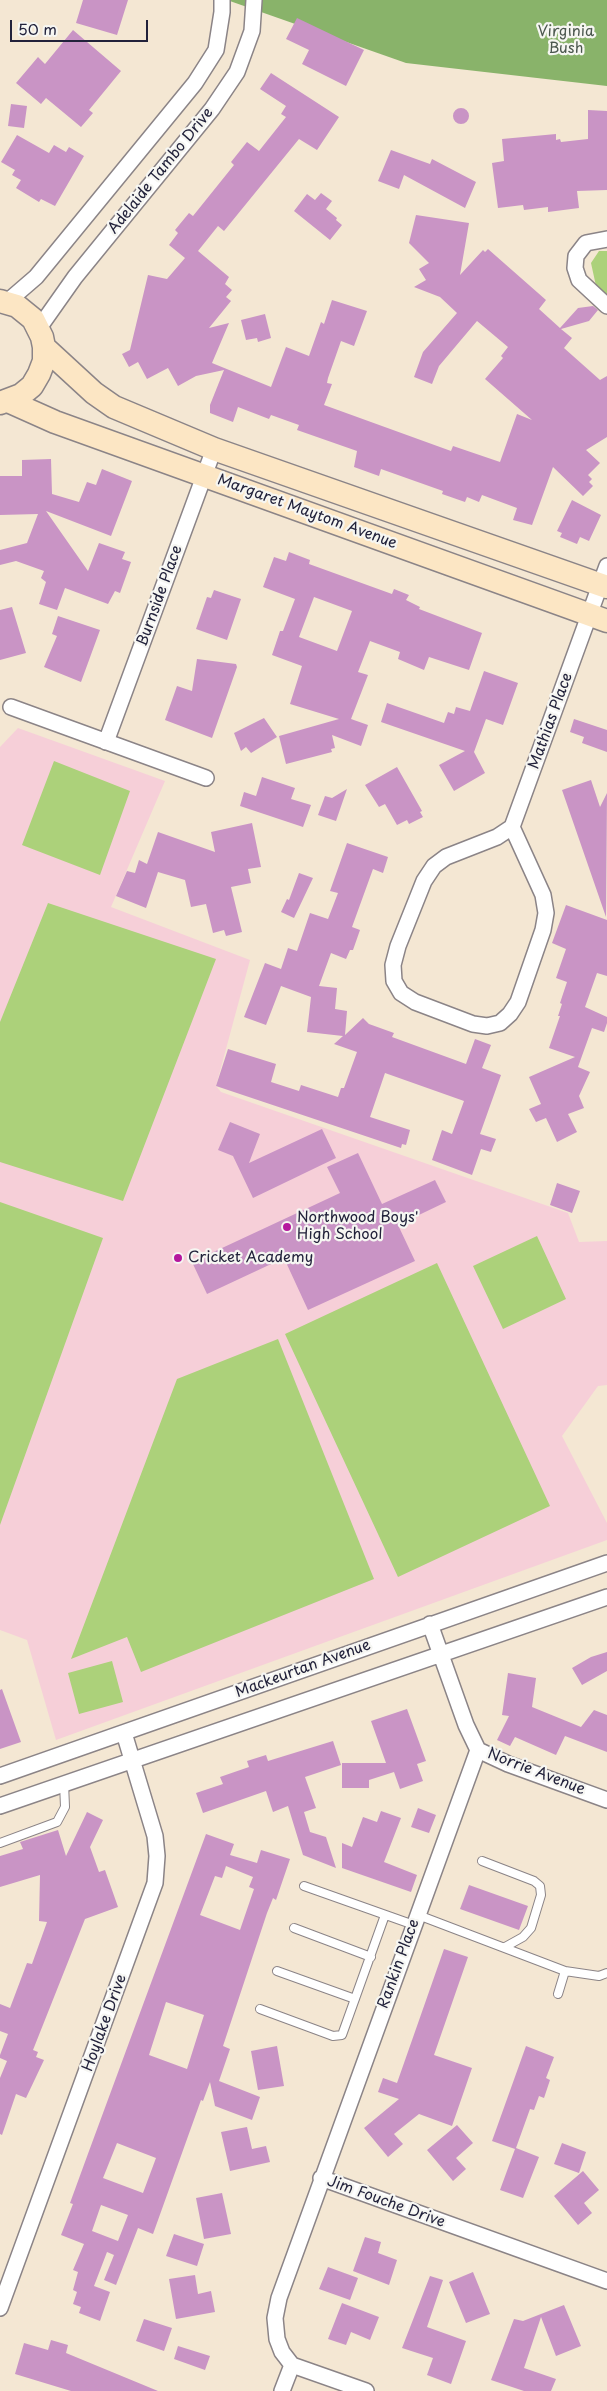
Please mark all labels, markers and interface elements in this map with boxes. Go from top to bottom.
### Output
scale bar [12,10,150,42]
text: 50 m [18,17,57,40]
park label: Virginia Bush [538,23,594,58]
street label: Adelaide Tambo Drive [105,104,217,238]
street label: Margaret Maytom Avenue [215,471,399,553]
street label: Burnside Place [133,543,187,649]
street label: Mathias Place [525,670,577,772]
place label: Northwood Boys' High School [297,1209,419,1244]
marker: Northwood Boys' High School [281,1221,293,1233]
place label: Cricket Academy [188,1249,313,1267]
marker: Cricket Academy [172,1252,184,1264]
street label: Mackeurtan Avenue [233,1636,373,1702]
street label: Norrie Avenue [485,1745,587,1799]
street label: Rankin Place [374,1917,424,2011]
street label: Hoylake Drive [79,1972,131,2074]
street label: Jim Fouche Drive [325,2172,447,2232]

